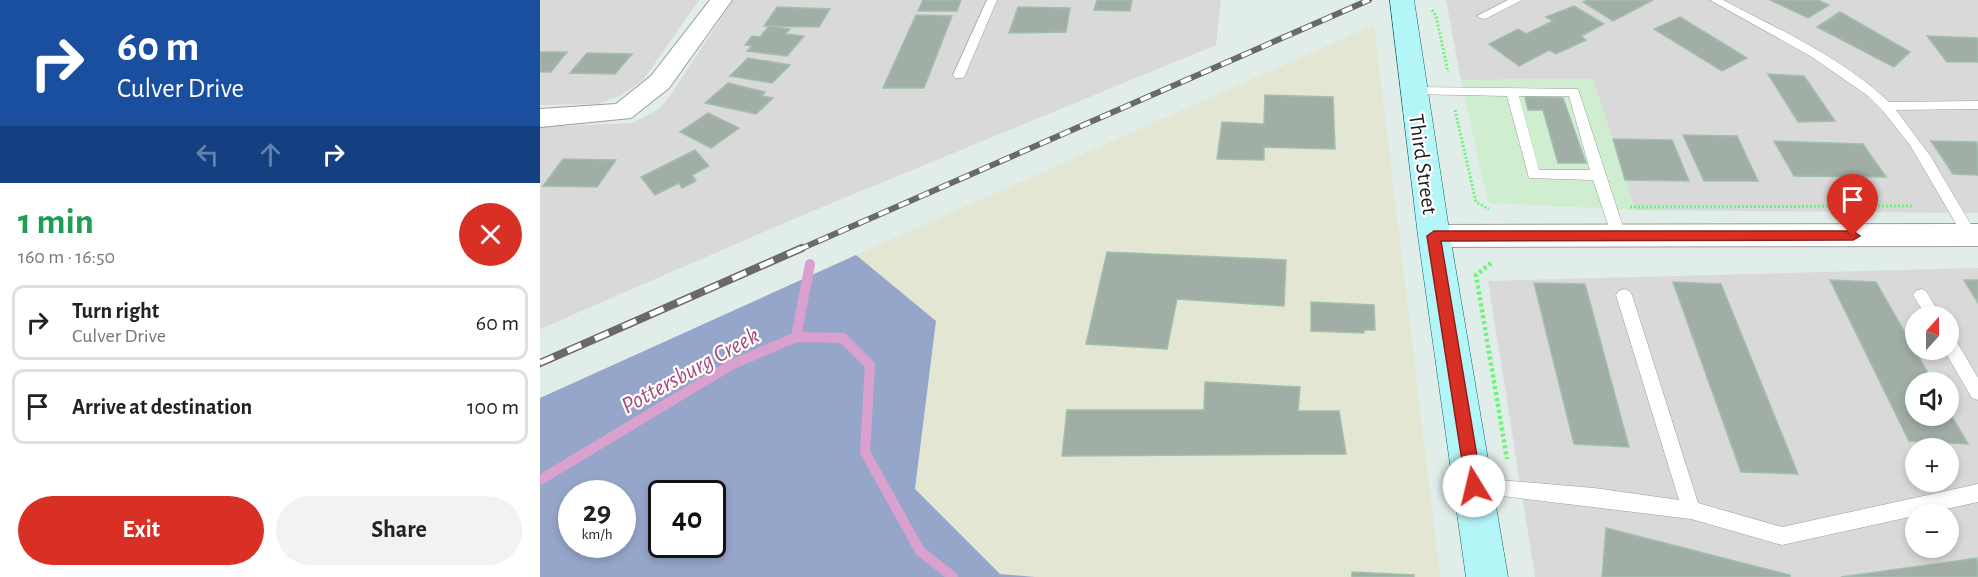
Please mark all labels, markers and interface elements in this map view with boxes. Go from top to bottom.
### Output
icon: right [18,24,96,102]
text: 60 m [117,26,199,68]
text: Culver Drive [117,75,244,102]
street label: Third Street [1405,112,1441,216]
icon: left [191,138,224,171]
icon: ahead [254,138,287,171]
icon: right [317,138,350,171]
pin [1827,174,1878,236]
icon: arrive [1836,183,1869,216]
button: close [459,203,522,266]
text: 1 min [18,204,94,240]
text: 160 m · 16:50 [18,247,115,267]
text: Turn right [72,300,159,322]
icon: right [21,306,54,339]
north arrow [1905,306,1959,360]
map controls [1905,306,1959,558]
text: 60 m [476,312,519,334]
water label: Pottersburg Creek [618,323,763,419]
text: Culver Drive [72,326,166,346]
button: sound [1905,372,1959,426]
icon: arrive [21,390,54,423]
text: Arrive at destination [72,396,252,418]
text: 100 m [467,396,519,418]
button: + [1905,438,1959,492]
position arrow [1442,454,1506,518]
speed limit sign: 40 [648,480,726,558]
button: Exit [18,496,264,565]
button: Share [276,496,522,565]
text: 29 [583,497,611,527]
button: − [1905,504,1959,558]
text: km/h [582,527,612,542]

